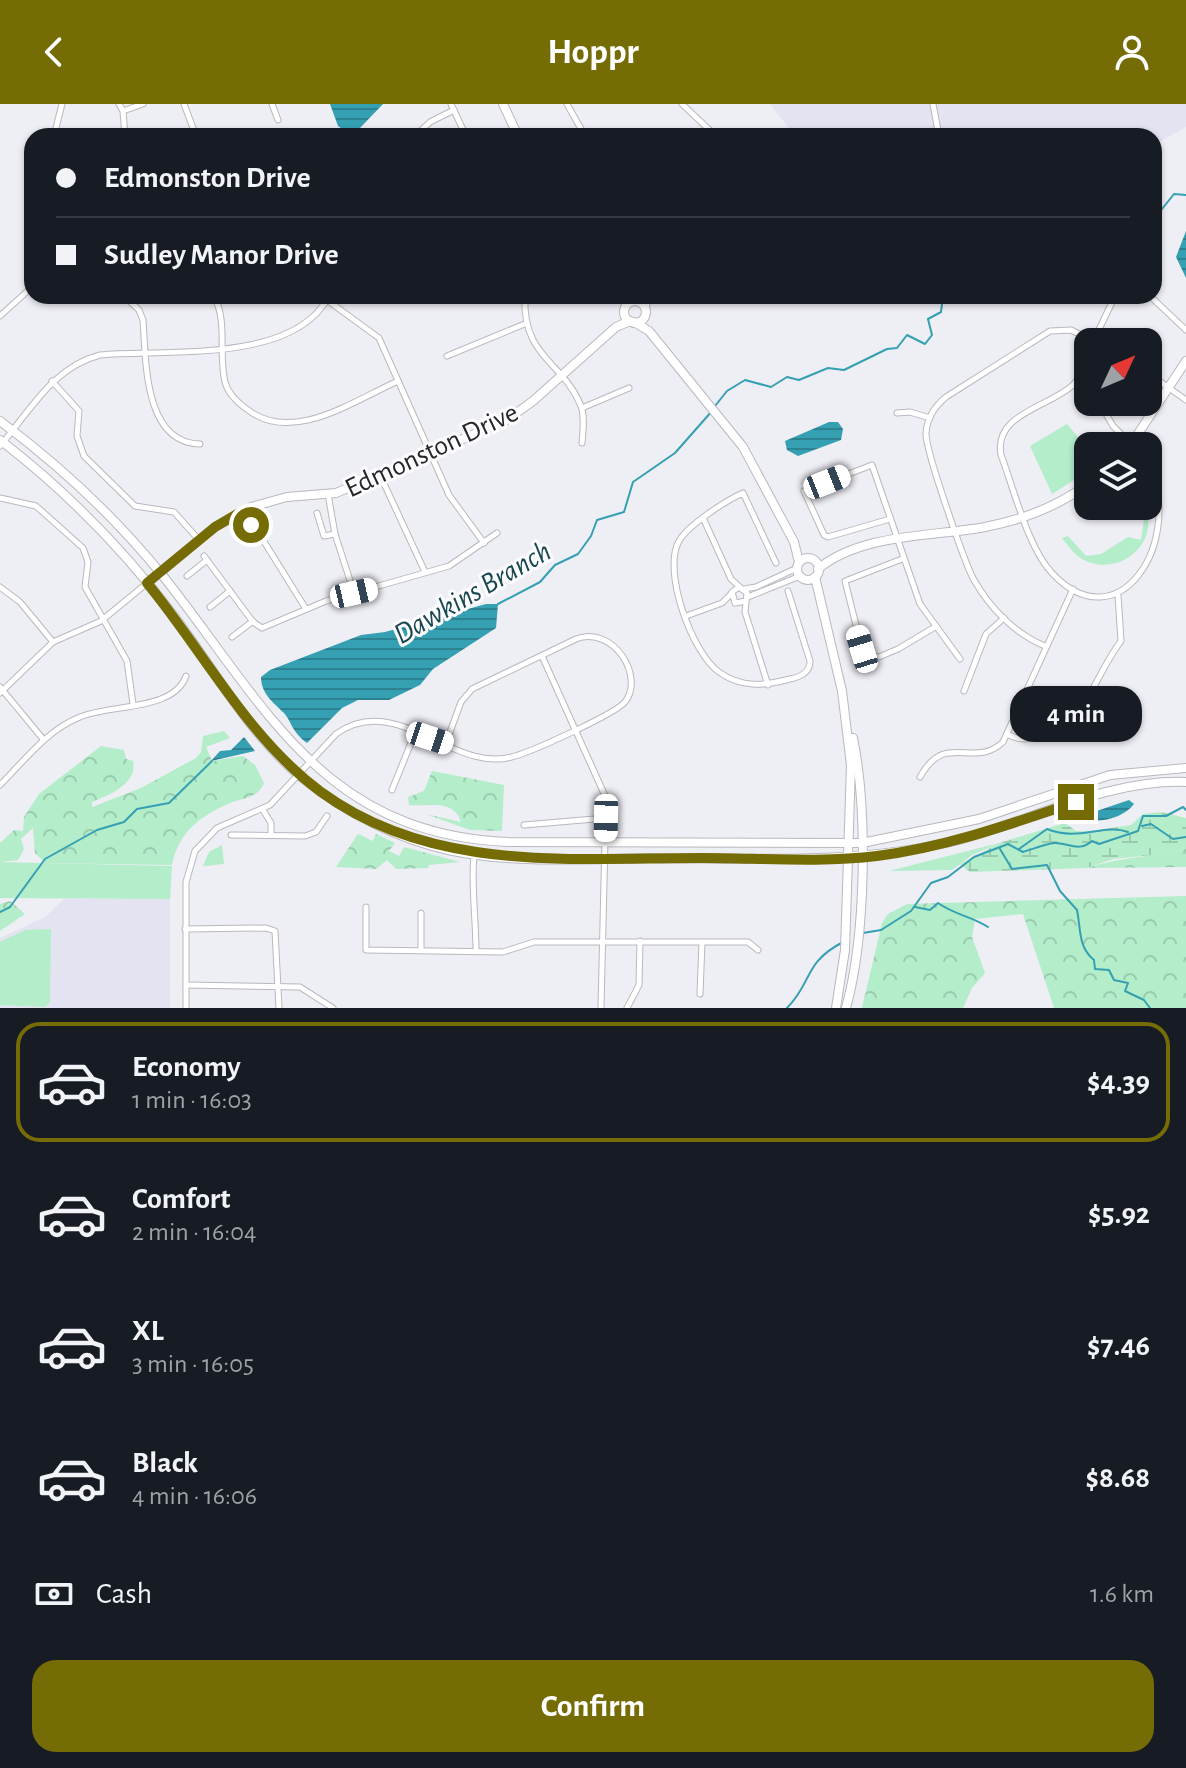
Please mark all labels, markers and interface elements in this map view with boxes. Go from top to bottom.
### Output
icon: back [32,30,76,74]
icon: person [1110,30,1154,74]
text: Hoppr [547,34,639,70]
text: Edmonston Drive [104,163,311,193]
text: Sudley Manor Drive [104,240,339,270]
north arrow [1074,328,1162,416]
map controls [1074,328,1162,520]
street label: Edmonston Drive [341,399,523,503]
button: layers [1074,432,1162,520]
car [800,462,854,502]
route start [233,507,269,543]
water label: Dawkins Branch [389,536,556,650]
car [328,576,380,610]
car [844,623,880,675]
callout: 4 min [1010,686,1142,742]
text: 4 min [1047,701,1105,727]
car [403,719,457,757]
route end [1058,784,1094,820]
car [594,794,618,842]
icon: car [36,1046,108,1118]
text: Economy [132,1052,241,1082]
text: $4.39 [1087,1067,1150,1097]
text: 1 min · 16:03 [132,1087,252,1113]
icon: car [36,1178,108,1250]
text: Comfort [132,1184,231,1214]
text: $5.92 [1088,1199,1150,1229]
text: 2 min · 16:04 [132,1219,257,1245]
icon: car [36,1310,108,1382]
text: XL [132,1316,164,1346]
text: $7.46 [1087,1331,1150,1361]
text: 3 min · 16:05 [132,1351,254,1377]
icon: car [36,1442,108,1514]
text: Black [132,1448,198,1478]
text: $8.68 [1086,1463,1150,1493]
text: 4 min · 16:06 [132,1483,257,1509]
icon: cash [32,1572,76,1616]
text: Cash [96,1579,152,1609]
text: 1.6 km [1090,1581,1154,1607]
button: Confirm [32,1660,1154,1752]

